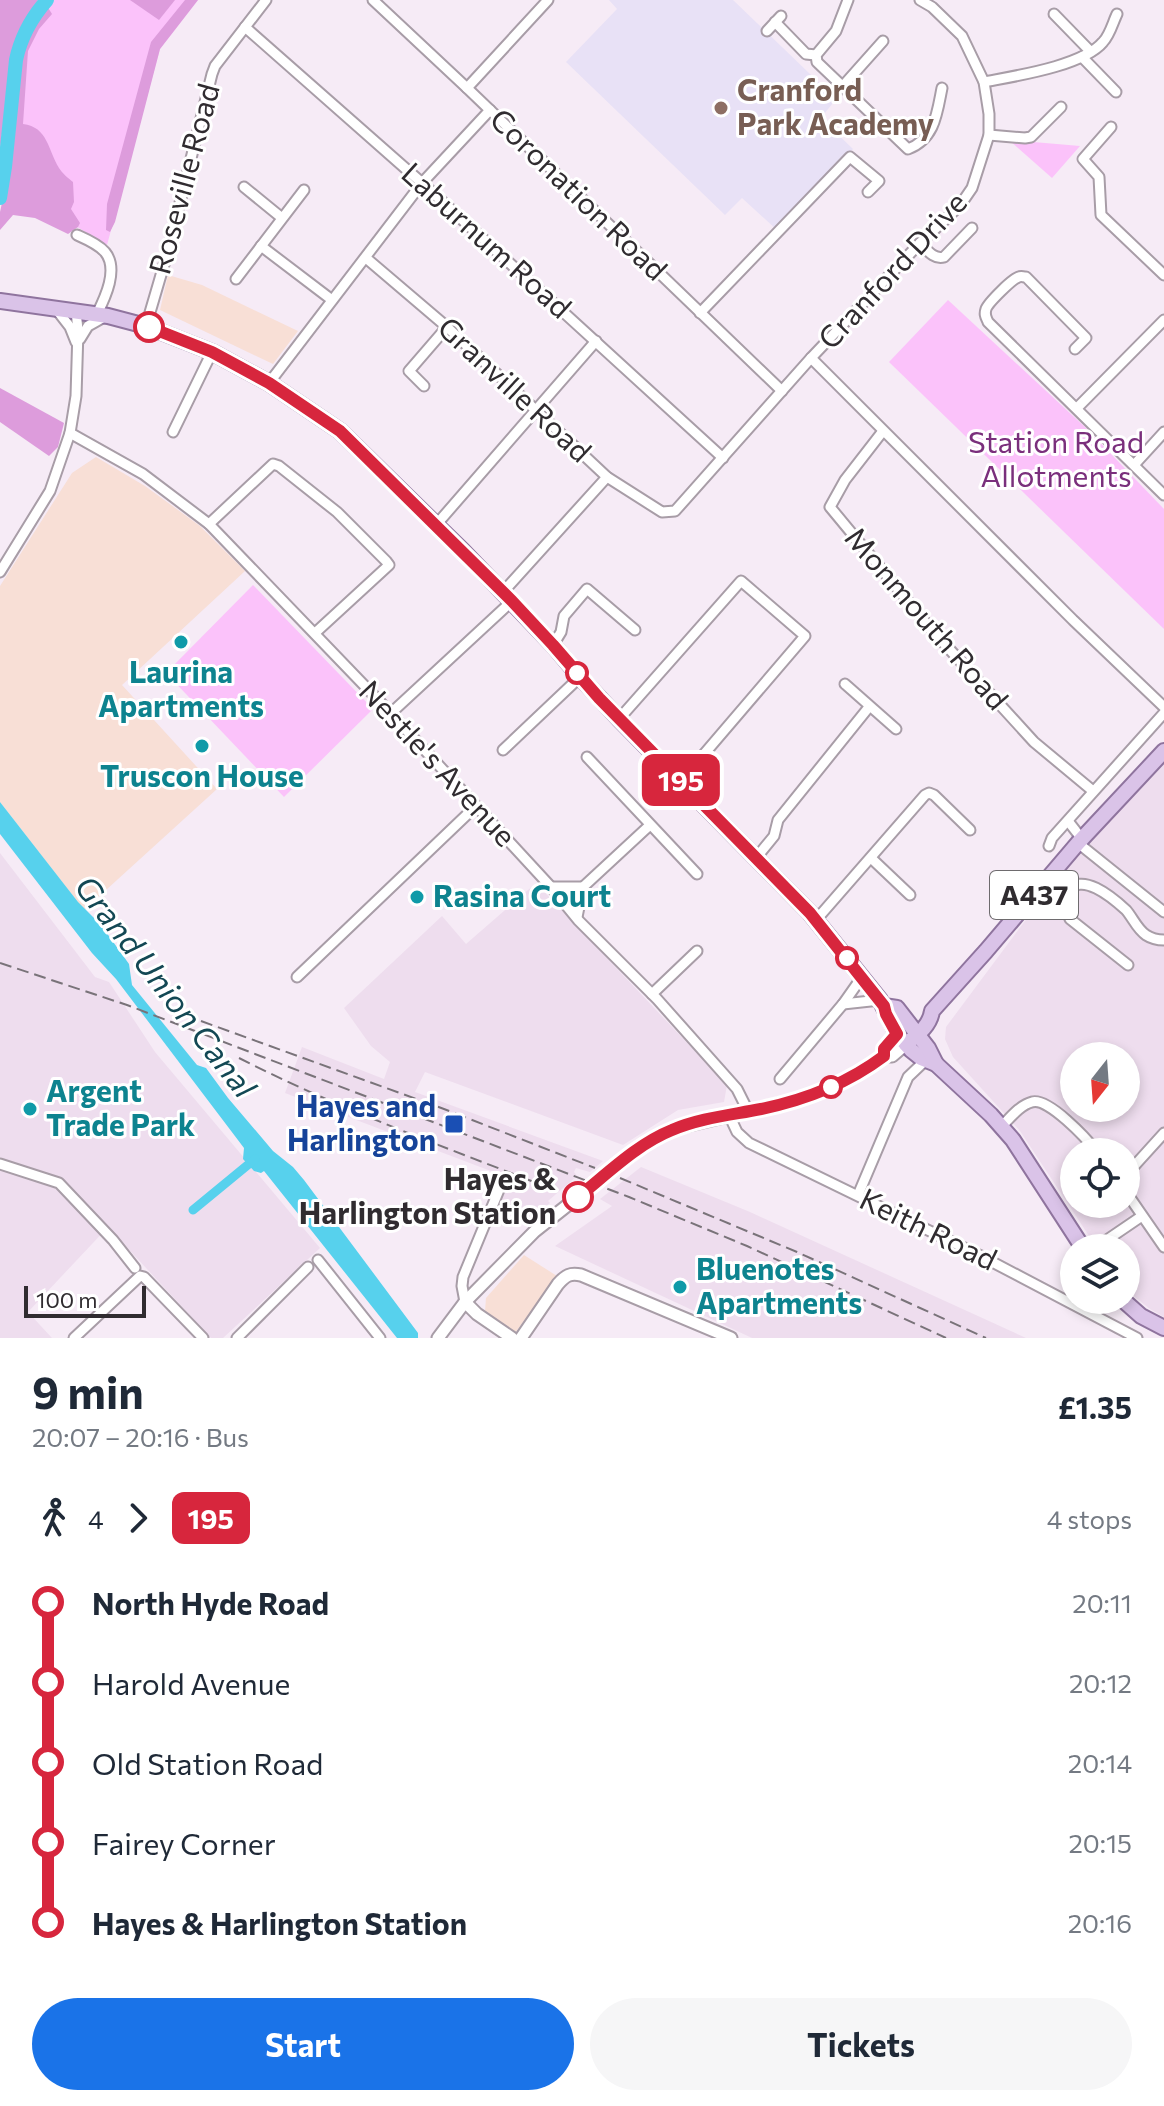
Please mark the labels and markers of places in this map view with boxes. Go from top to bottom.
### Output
place label: Cranford Park Academy [737,70,935,141]
marker: Cranford Park Academy [712,99,730,117]
unlabelled marker [134,312,164,342]
marker: Laurina Apartments [172,633,190,651]
place label: Laurina Apartments [98,652,264,723]
unlabelled marker [566,662,588,684]
marker: Truscon House [193,737,211,755]
place label: Truscon House [100,756,304,793]
place label: Rasina Court [433,876,611,913]
marker: Rasina Court [408,888,426,906]
unlabelled marker [836,947,858,969]
place label: Argent Trade Park [46,1071,195,1142]
unlabelled marker [820,1076,842,1098]
place label: Hayes and Harlington [287,1086,436,1157]
marker: Argent Trade Park [21,1100,39,1118]
marker: Hayes and Harlington [443,1113,465,1135]
place label: Hayes & Harlington Station [299,1159,556,1230]
marker: Hayes & Harlington Station [563,1182,593,1212]
place label: Bluenotes Apartments [696,1249,862,1320]
marker: Bluenotes Apartments [671,1278,689,1296]

